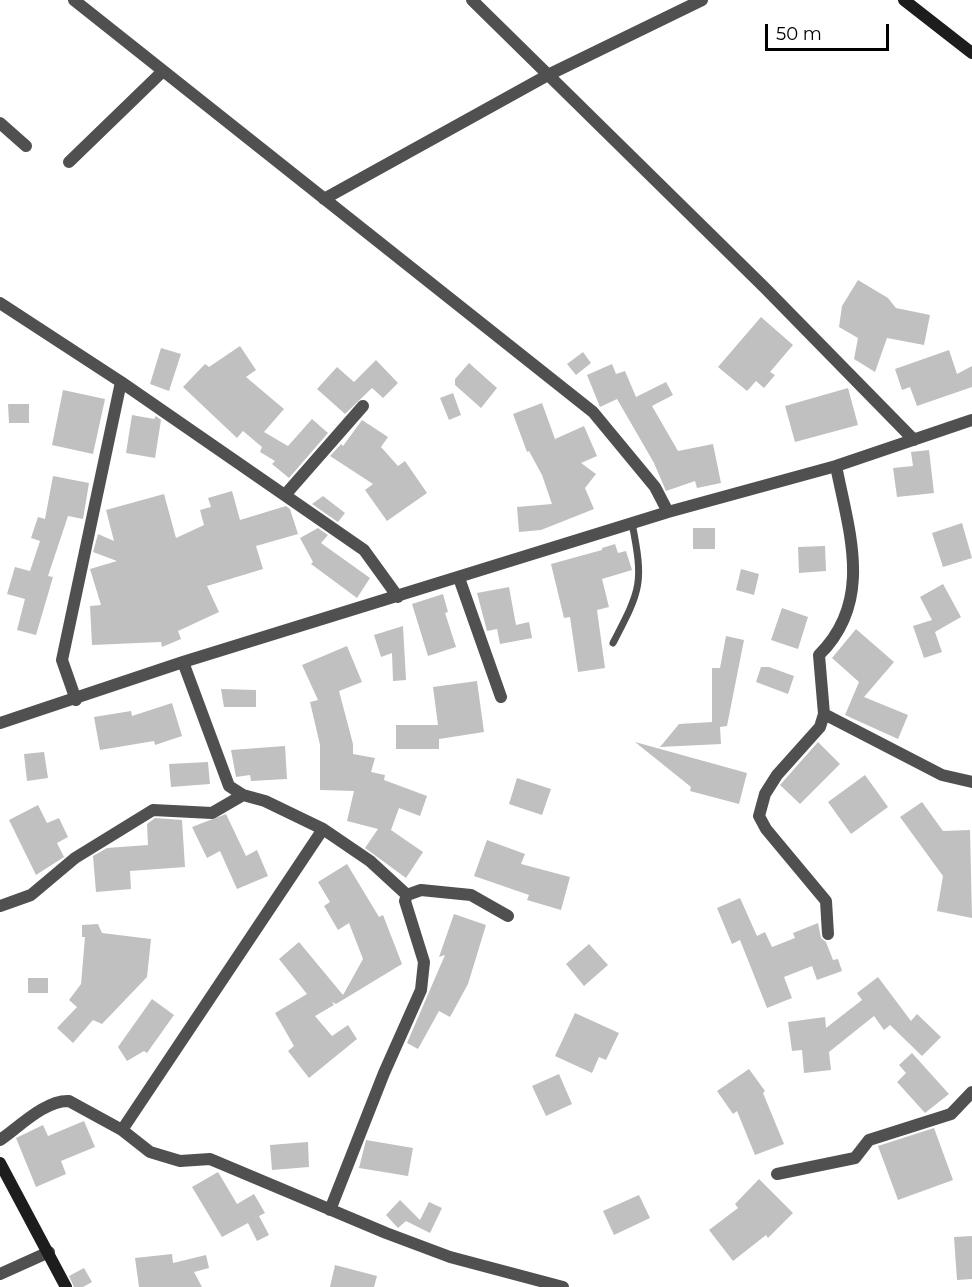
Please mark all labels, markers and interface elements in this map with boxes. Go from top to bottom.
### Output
scale bar [768,12,892,50]
text: 50 m [776,23,822,45]

